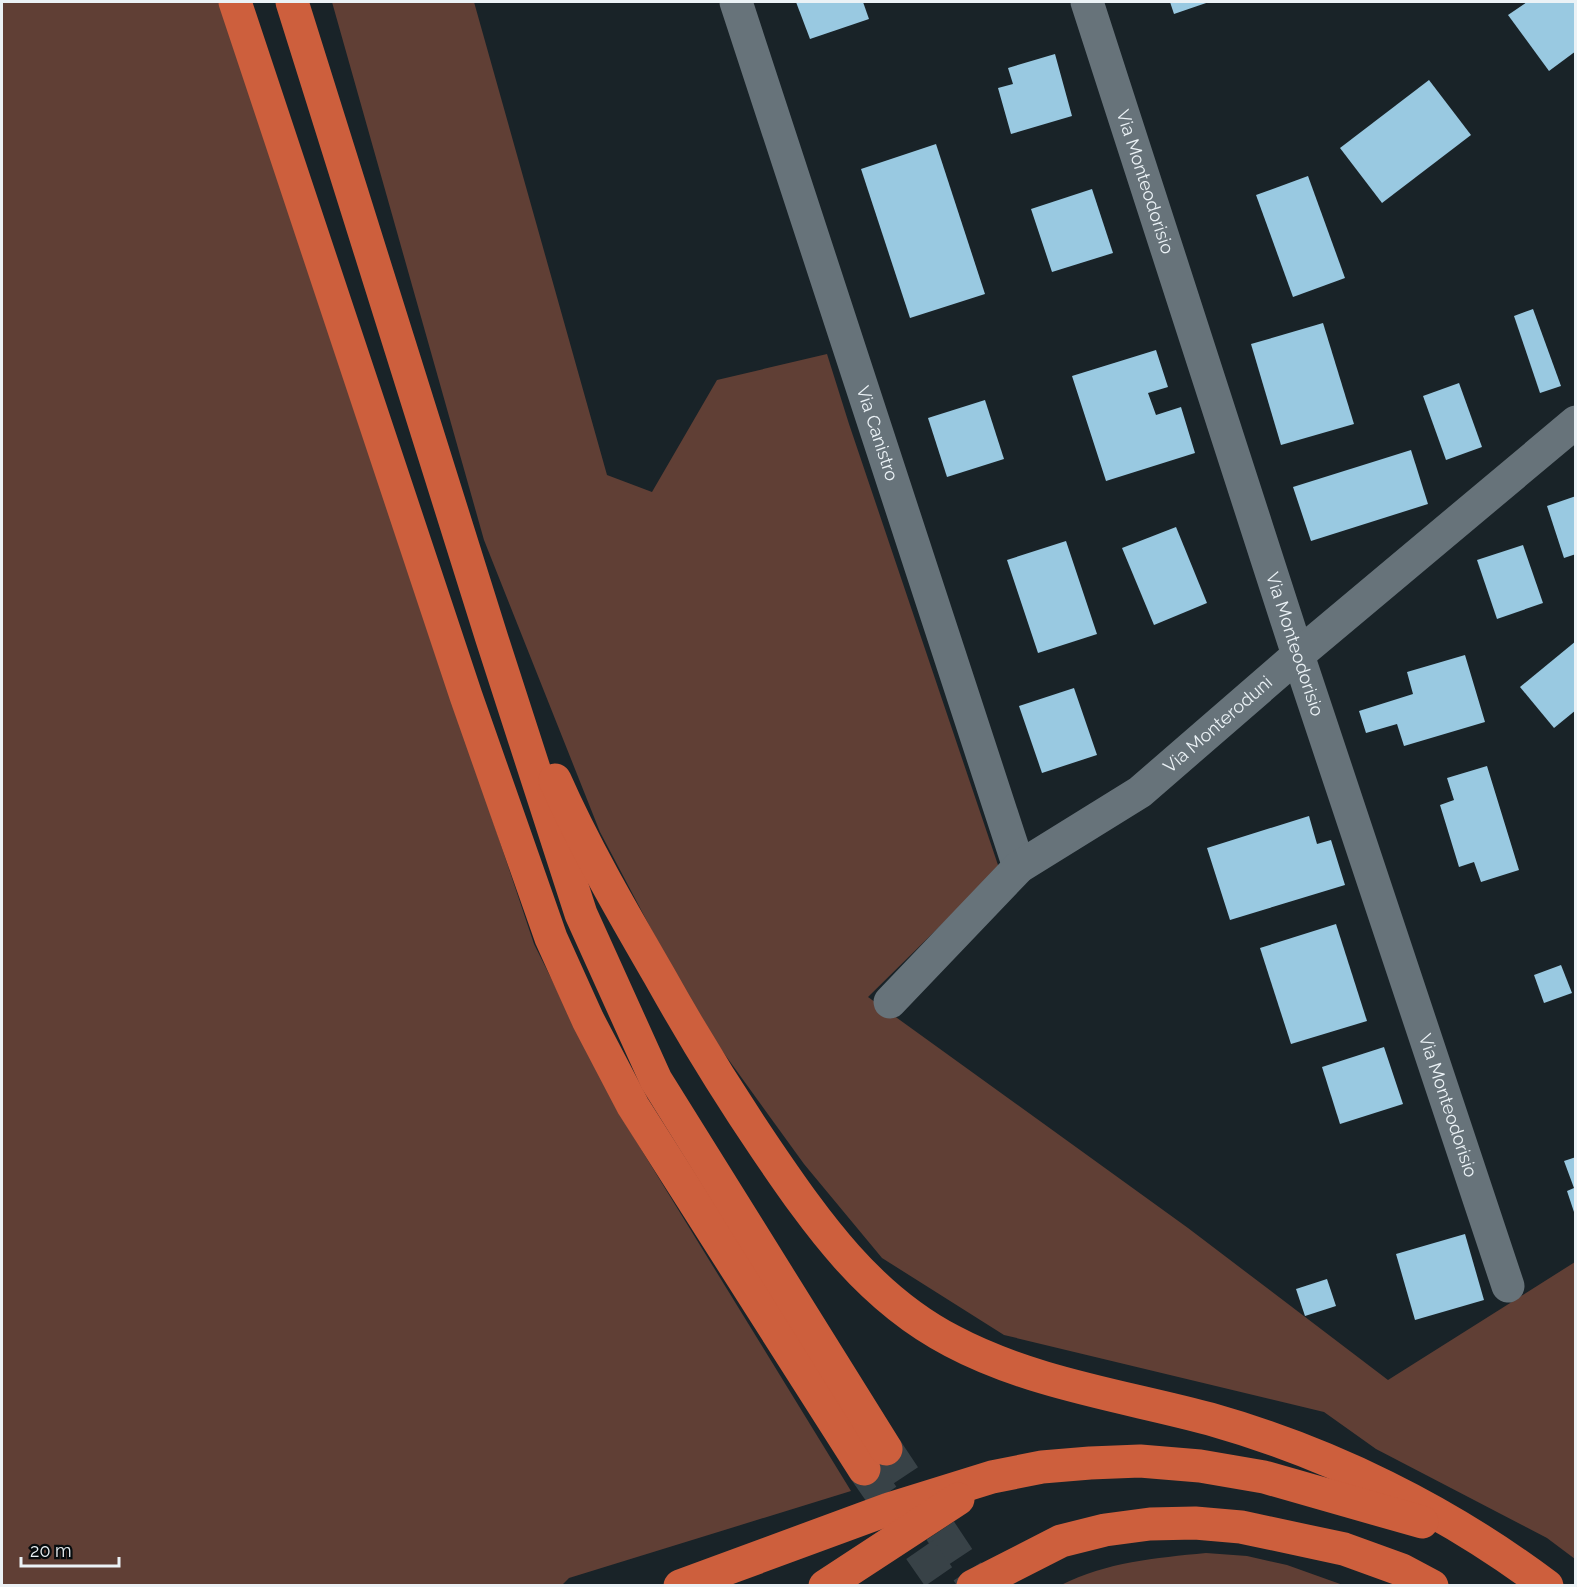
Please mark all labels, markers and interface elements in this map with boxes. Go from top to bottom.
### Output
street label: Via Monteodorisio [1113,107,1179,257]
street label: Via Canistro [852,383,903,484]
street label: Via Monteodorisio [1262,570,1329,719]
street label: Via Monteroduni [1159,671,1276,777]
street label: Via Monteodorisio [1415,1031,1482,1180]
scale bar [21,1530,118,1568]
text: 20 m [30,1540,72,1561]

